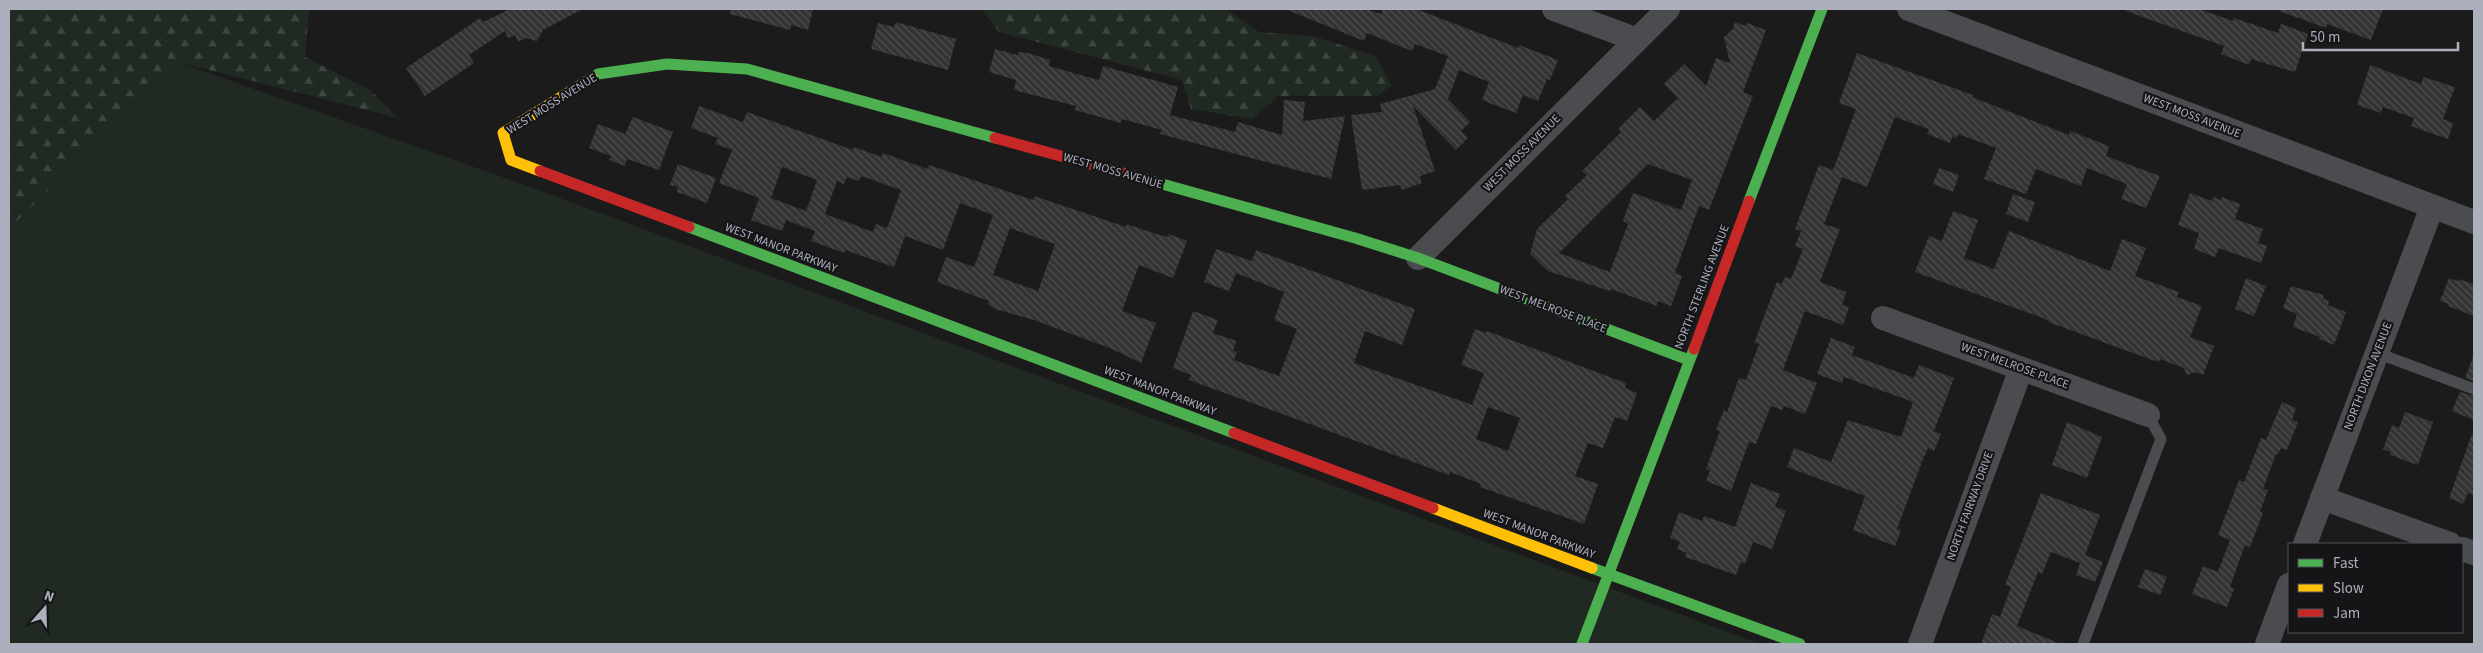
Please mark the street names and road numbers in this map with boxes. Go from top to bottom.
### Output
street label: WEST MOSS AVENUE [504,69,600,139]
street label: WEST MOSS AVENUE [2141,90,2243,142]
street label: WEST MOSS AVENUE [1480,111,1564,195]
street label: WEST MOSS AVENUE [1061,149,1165,193]
street label: WEST MANOR PARKWAY [722,219,840,277]
street label: NORTH STERLING AVENUE [1670,222,1734,352]
street label: WEST MELROSE PLACE [1497,281,1609,337]
street label: NORTH DIXON AVENUE [2340,320,2396,432]
street label: WEST MELROSE PLACE [1959,339,2071,393]
street label: WEST MANOR PARKWAY [1101,362,1219,420]
street label: NORTH FAIRWAY DRIVE [1942,449,1998,563]
street label: WEST MANOR PARKWAY [1480,505,1598,563]

